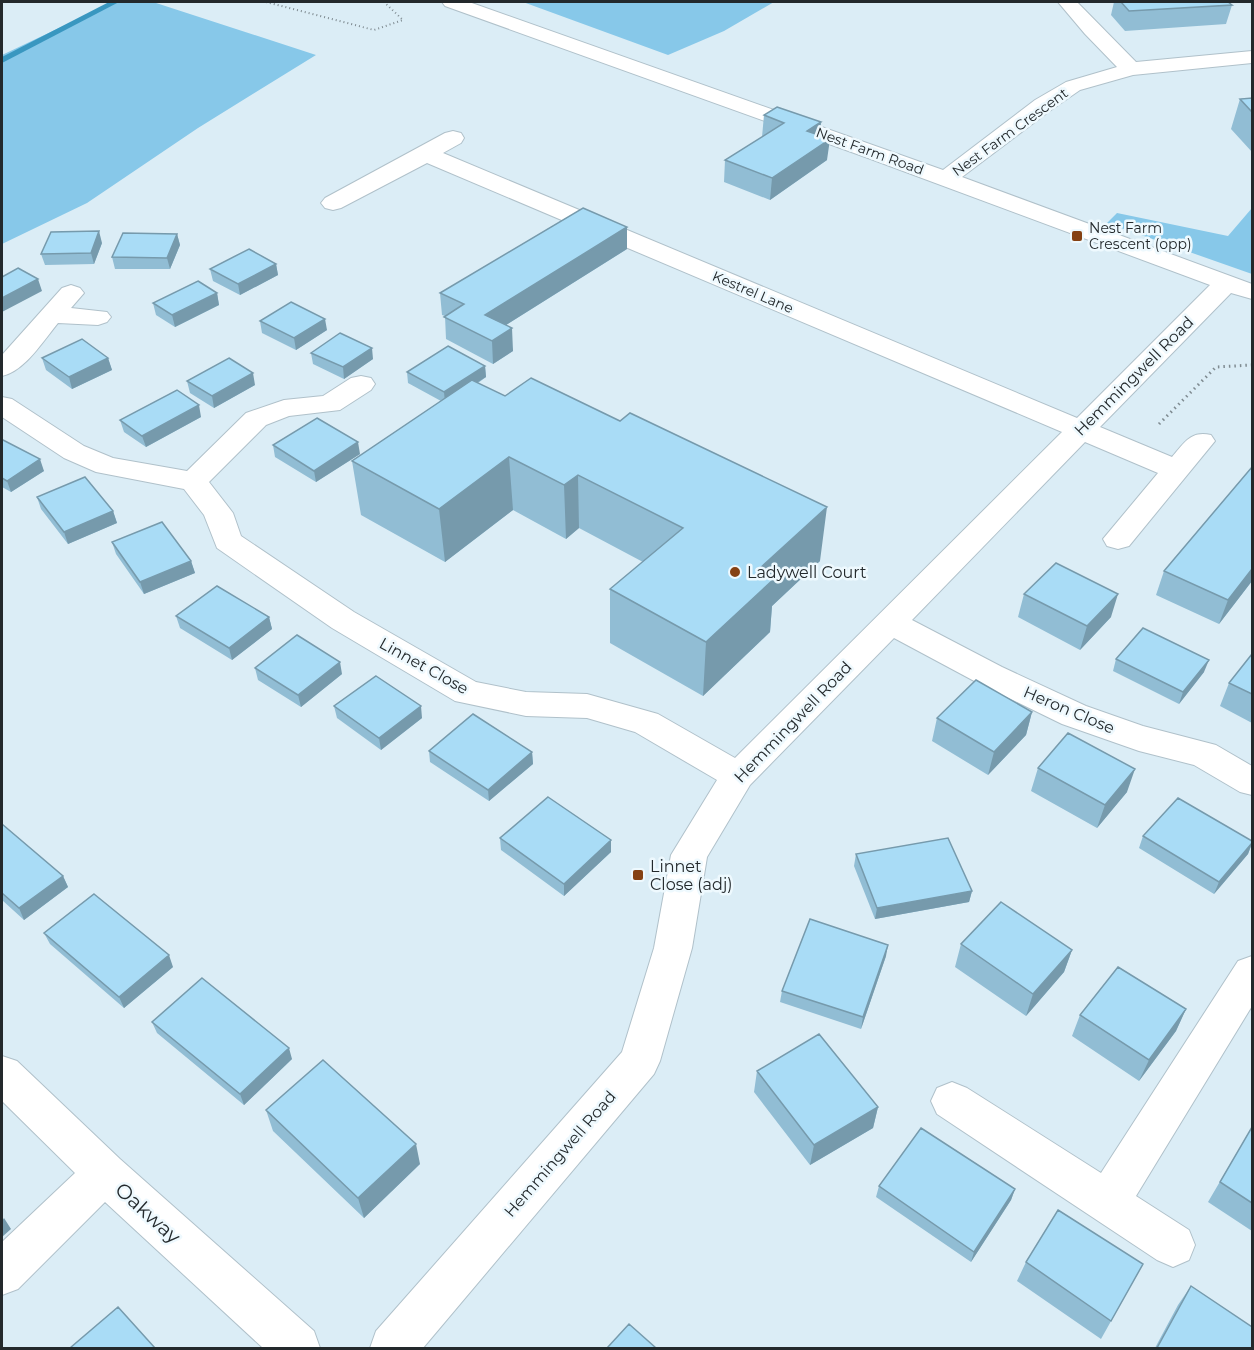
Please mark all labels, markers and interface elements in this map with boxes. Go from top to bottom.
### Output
street label: Nest Farm Crescent [949,84,1072,180]
street label: Nest Farm Road [814,123,926,179]
place label: Nest Farm Crescent (opp) [1089,219,1192,253]
marker: Nest Farm Crescent (opp) [1070,229,1084,243]
street label: Kestrel Lane [710,267,796,317]
street label: Hemmingwell Road [1070,312,1198,440]
place label: Ladywell Court [747,563,867,582]
marker: Ladywell Court [728,565,742,579]
street label: Linnet Close [376,634,472,698]
street label: Hemmingwell Road [730,658,856,786]
street label: Heron Close [1021,682,1117,738]
place label: Linnet Close (adj) [650,857,733,894]
marker: Linnet Close (adj) [631,868,645,882]
street label: Hemmingwell Road [500,1087,620,1221]
street label: Oakway [110,1178,186,1249]

